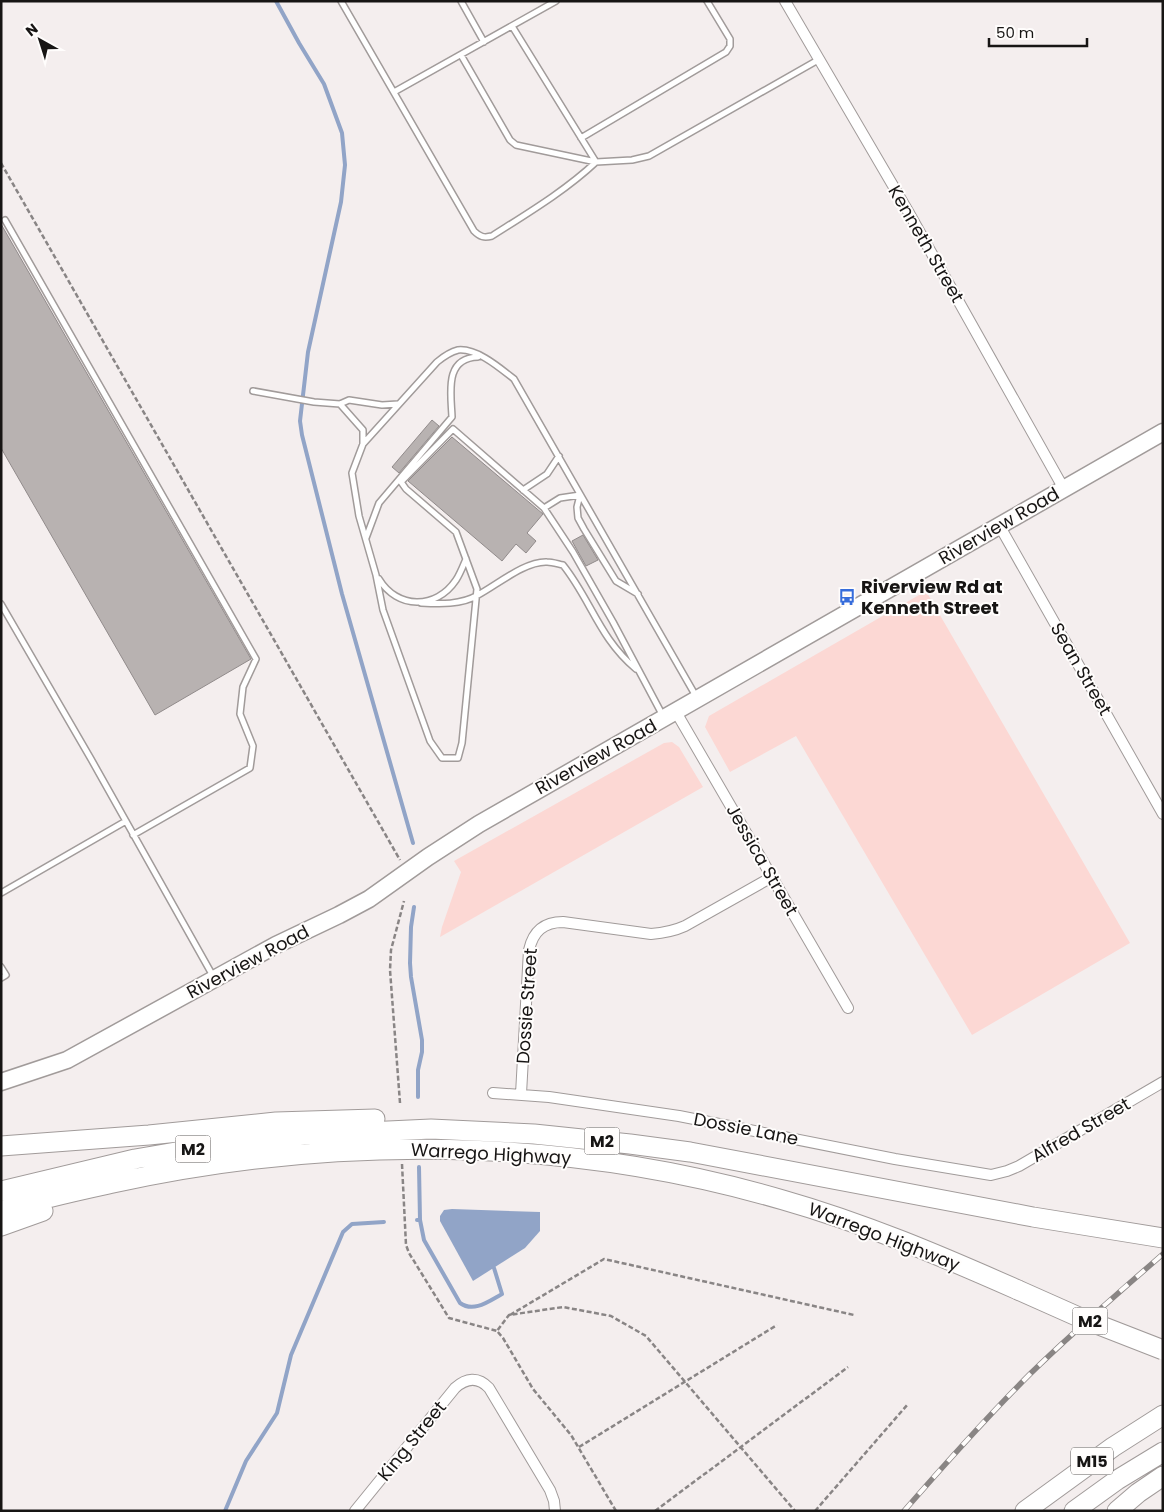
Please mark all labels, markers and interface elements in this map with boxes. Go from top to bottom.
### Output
north arrow [15,15,65,65]
scale bar [989,15,1086,47]
text: N [21,19,42,41]
text: 50 m [996,22,1034,43]
street label: Kenneth Street [883,180,970,307]
street label: Riverview Road [934,481,1064,570]
place label: Riverview Rd at Kenneth Street [861,574,1002,620]
bus stop icon: Riverview Rd at Kenneth Street [837,587,857,607]
street label: Sean Street [1045,618,1118,720]
street label: Riverview Road [530,713,661,800]
street label: Jessica Street [720,800,804,920]
street label: Riverview Road [182,919,313,1004]
street label: Dossie Street [510,947,543,1065]
street label: Alfred Street [1027,1091,1135,1168]
street label: Dossie Lane [692,1106,801,1151]
road number: M2 [584,1128,620,1154]
road number: M2 [176,1136,210,1162]
street label: Warrego Highway [410,1137,572,1170]
street label: Warrego Highway [805,1196,964,1277]
road number: M2 [1072,1308,1108,1334]
street label: King Street [372,1395,452,1486]
road number: M15 [1071,1448,1113,1474]

